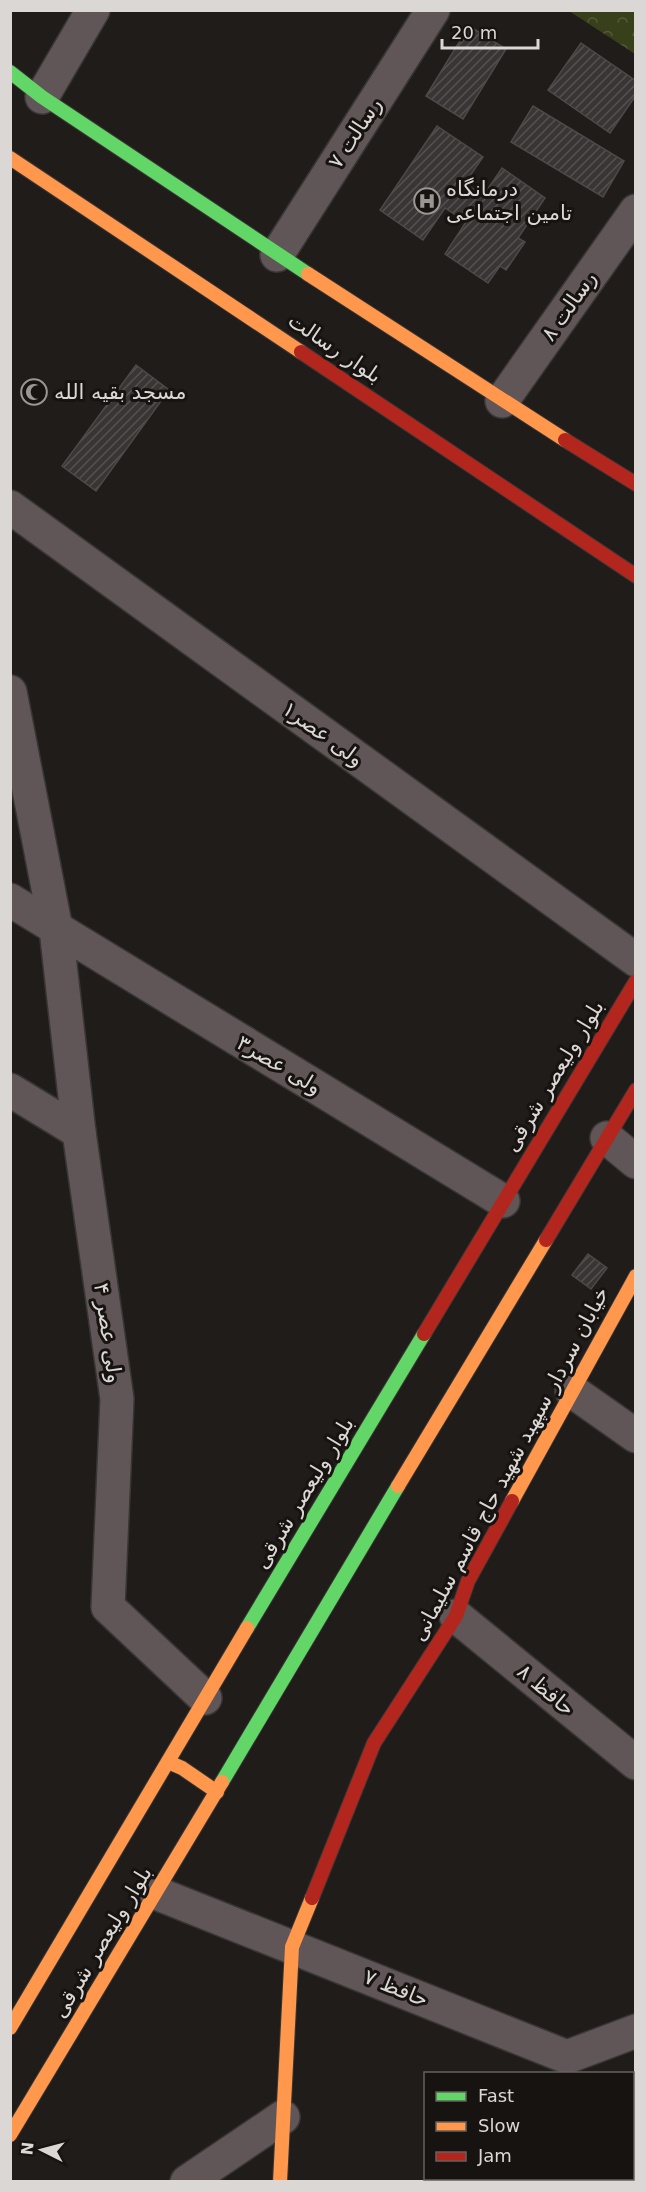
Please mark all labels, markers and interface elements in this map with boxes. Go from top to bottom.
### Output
scale bar [442,12,538,50]
text: 20 m [451,22,497,43]
street label: رسالت ۷ [323,93,387,173]
place label: درمانگاه تامین اجتماعی [446,177,572,225]
hospital icon: درمانگاه تامین اجتماعی [412,186,442,216]
street label: رسالت ۸ [536,267,602,345]
street label: بلوار رسالت [284,308,386,388]
mosque icon: مسجد بقیه الله [19,377,49,407]
place label: مسجد بقیه الله [54,380,186,404]
street label: ولی عصر۱ [278,697,368,771]
street label: بلوار ولیعصر شرقی [499,996,609,1156]
street label: ولی عصر۳ [232,1030,326,1100]
street label: ولی عصر ۴ [89,1281,127,1385]
street label: خیابان سردار سپهبد شهید حاج قاسم سلیمانی [406,1283,615,1645]
street label: بلوار ولیعصر شرقی [249,1413,359,1573]
street label: حافظ ۸ [513,1659,579,1721]
street label: بلوار ولیعصر شرقی [47,1862,157,2022]
street label: حافظ ۷ [360,1964,432,2012]
legend [424,2072,634,2180]
text: Fast [478,2085,514,2106]
text: Slow [478,2115,520,2136]
north arrow [12,2120,72,2180]
text: N [17,2141,38,2156]
text: Jam [477,2145,512,2166]

